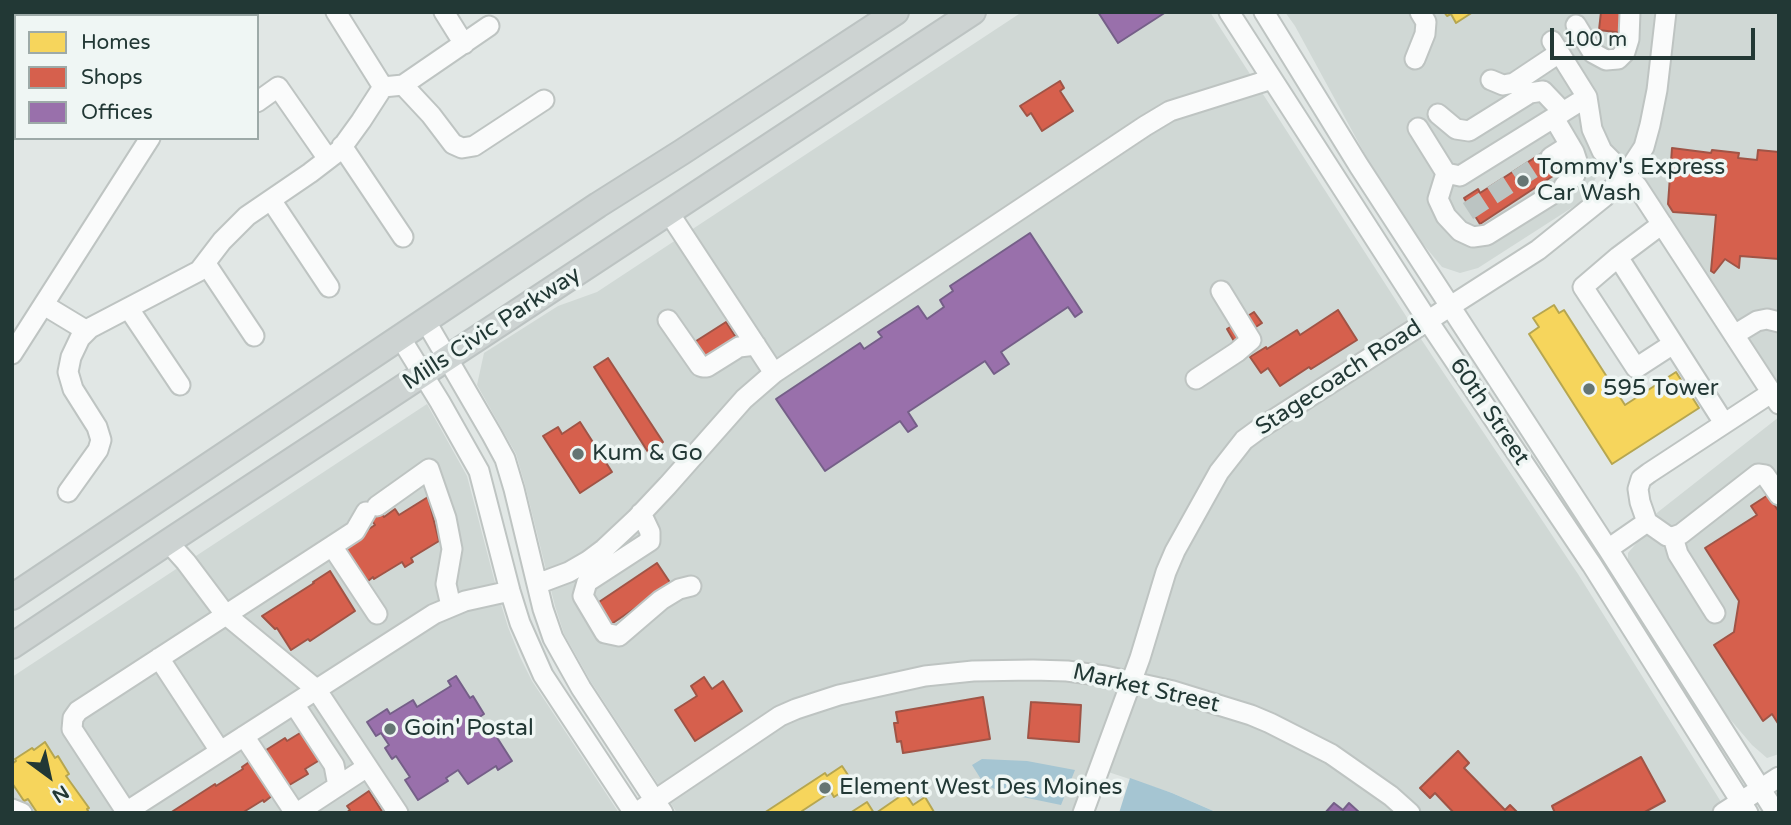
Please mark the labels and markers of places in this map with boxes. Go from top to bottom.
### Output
place label: Tommy's Express Car Wash [1537,154,1725,208]
marker: Tommy's Express Car Wash [1515,173,1531,189]
place label: 595 Tower [1603,375,1719,403]
marker: 595 Tower [1581,381,1597,397]
place label: Kum & Go [592,440,703,468]
marker: Kum & Go [570,446,586,462]
place label: Goin' Postal [404,715,534,743]
marker: Goin' Postal [382,721,398,737]
place label: Element West Des Moines [839,774,1123,802]
marker: Element West Des Moines [817,780,833,796]

